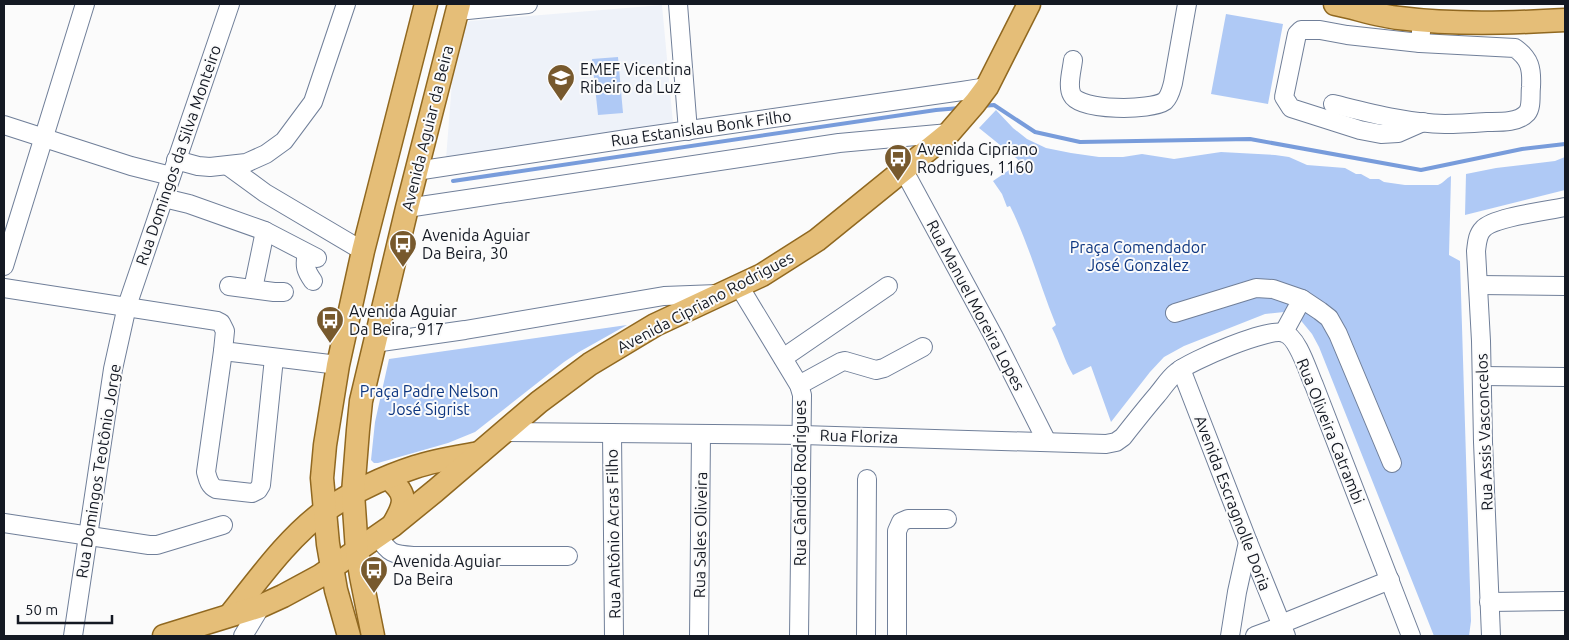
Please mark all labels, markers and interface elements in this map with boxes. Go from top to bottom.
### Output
street label: Rua Domingos da Silva Monteiro [132,42,224,268]
street label: Avenida Aguiar da Beira [398,43,456,213]
place label: EMEF Vicentina Ribeiro da Luz [580,60,691,96]
school or university icon: EMEF Vicentina Ribeiro da Luz [546,63,576,102]
street label: Rua Estanislau Bonk Filho [610,106,792,150]
place label: Avenida Cipriano Rodrigues, 1160 [917,140,1038,176]
bus stop icon: Avenida Cipriano Rodrigues, 1160 [883,143,913,182]
street label: Rua Manuel Moreira Lopes [923,217,1029,393]
place label: Avenida Aguiar Da Beira, 30 [422,226,530,262]
bus stop icon: Avenida Aguiar Da Beira, 30 [388,229,418,268]
park label: Praça Comendador José Gonzalez [1070,238,1206,274]
street label: Avenida Cipriano Rodrigues [614,248,796,356]
place label: Avenida Aguiar Da Beira, 917 [349,302,457,338]
bus stop icon: Avenida Aguiar Da Beira, 917 [315,305,345,344]
street label: Rua Assis Vasconcelos [1472,353,1496,511]
street label: Rua Oliveira Catrambi [1294,356,1368,506]
street label: Rua Domingos Teotônio Jorge [72,362,124,580]
park label: Praça Padre Nelson José Sigrist [360,382,498,418]
street label: Rua Cândido Rodrigues [791,400,809,566]
street label: Avenida Escragnolle Doria [1191,413,1275,593]
street label: Rua Floriza [819,426,899,446]
street label: Rua Antônio Acras Filho [603,449,623,619]
street label: Rua Sales Oliveira [690,472,710,598]
place label: Avenida Aguiar Da Beira [393,552,501,588]
bus stop icon: Avenida Aguiar Da Beira [359,555,389,594]
scale bar [18,592,111,624]
text: 50 m [25,601,58,618]

